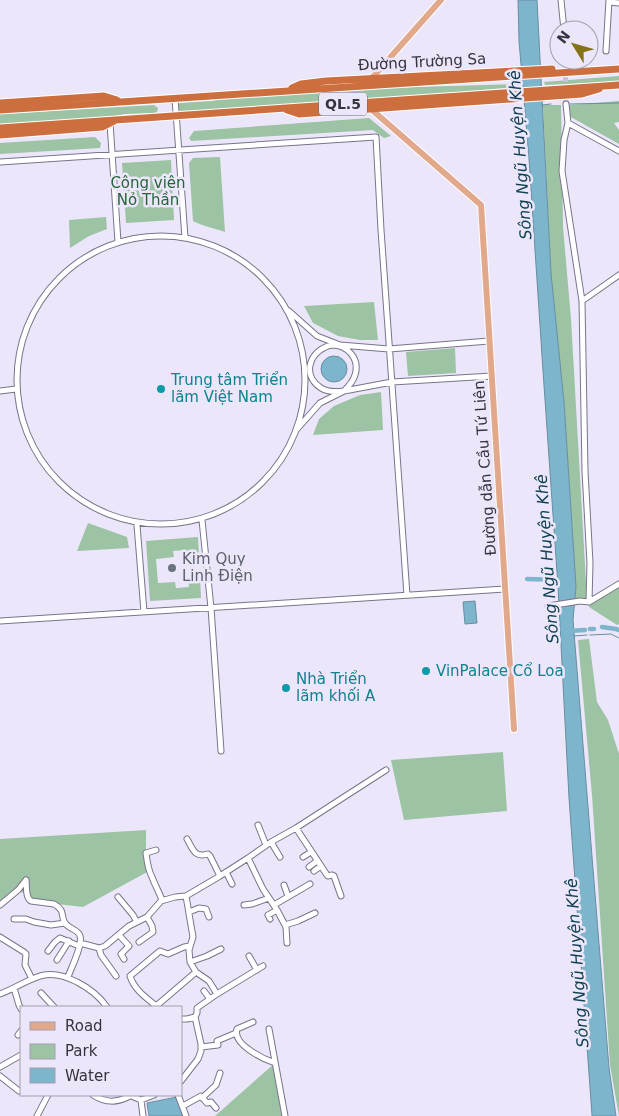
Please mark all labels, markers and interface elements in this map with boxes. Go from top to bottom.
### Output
north arrow [549,20,599,70]
text: N [554,28,574,47]
street label: Đường Trường Sa [357,50,487,74]
water label: Sông Ngũ Huyện Khê [505,69,535,240]
road number: QL.5 [319,92,367,116]
park label: Công viên Nỏ Thần [110,174,186,209]
place label: Trung tâm Triển lãm Việt Nam [170,371,288,406]
street label: Đường dẫn Cầu Tứ Liên [470,380,500,556]
marker: Trung tâm Triển lãm Việt Nam [155,383,167,395]
water label: Sông Ngũ Huyện Khê [532,473,562,644]
place label: Kim Quy Linh Điện [182,550,253,585]
marker: Kim Quy Linh Điện [166,562,178,574]
place label: VinPalace Cổ Loa [436,662,564,680]
marker: VinPalace Cổ Loa [420,665,432,677]
place label: Nhà Triển lãm khối A [296,670,376,705]
marker: Nhà Triển lãm khối A [280,682,292,694]
water label: Sông Ngũ Huyện Khê [562,877,592,1048]
legend [20,1006,182,1096]
text: Road [65,1017,103,1035]
text: Park [65,1042,98,1060]
text: Water [65,1067,110,1085]

